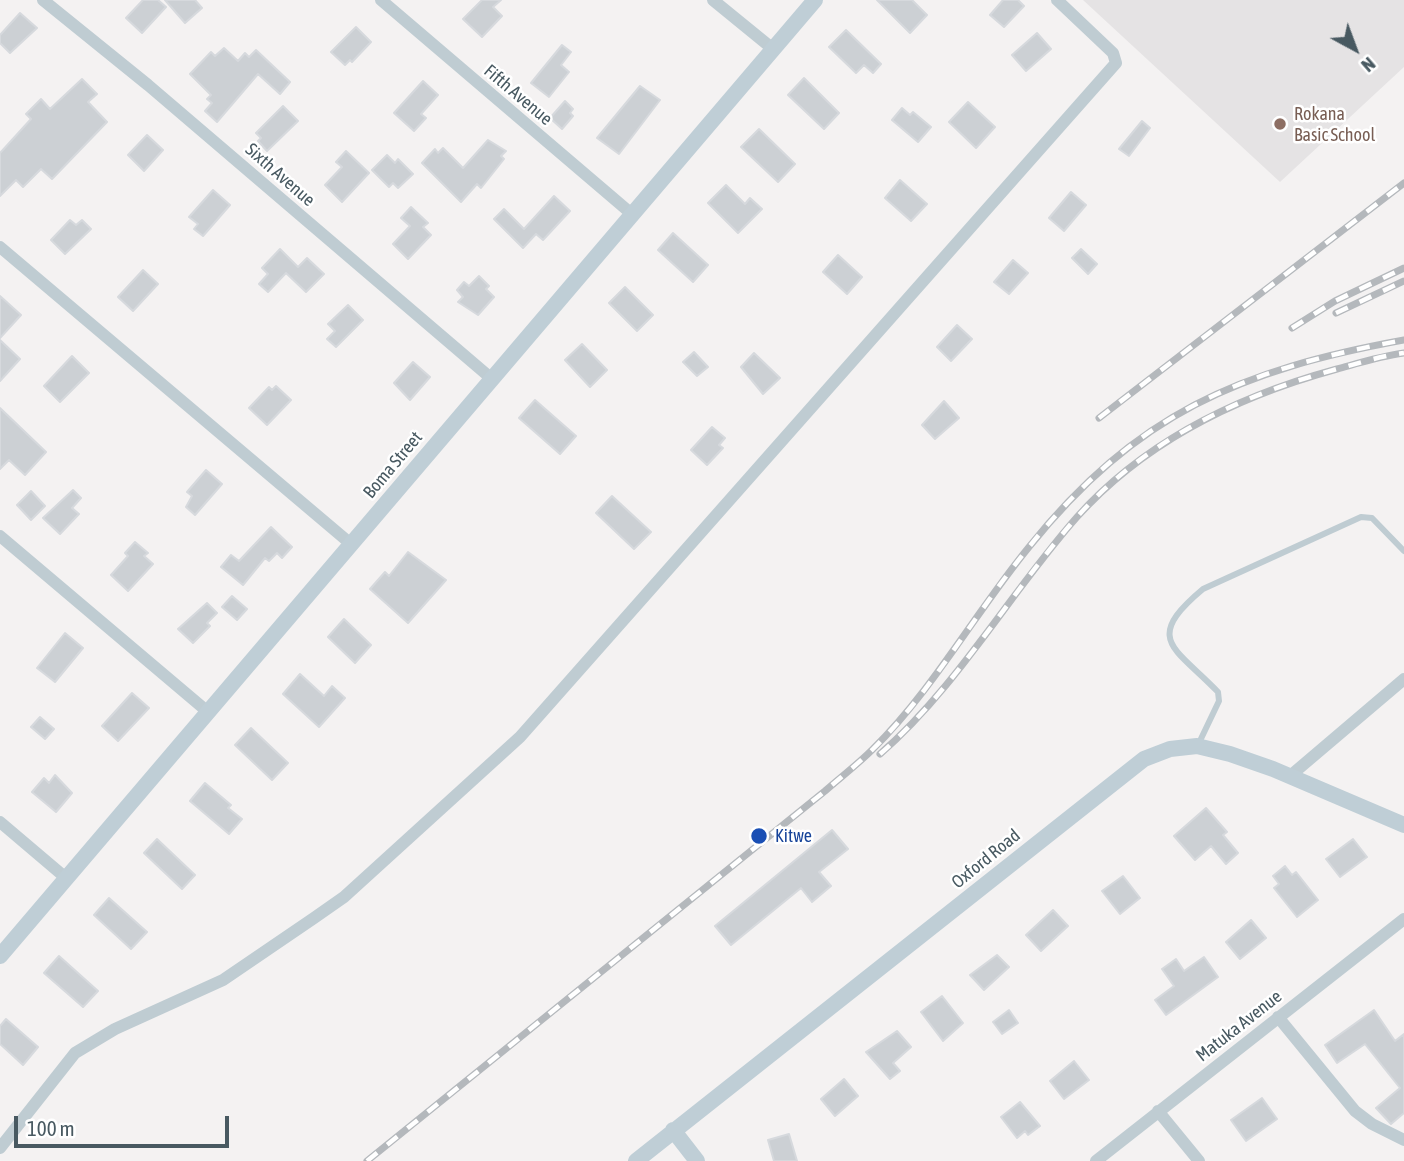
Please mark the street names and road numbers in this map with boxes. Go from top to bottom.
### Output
street label: Fifth Avenue [479,60,557,130]
street label: Sixth Avenue [241,139,319,211]
street label: Boma Street [359,427,427,503]
street label: Oxford Road [947,825,1025,893]
street label: Matuka Avenue [1192,986,1286,1066]

